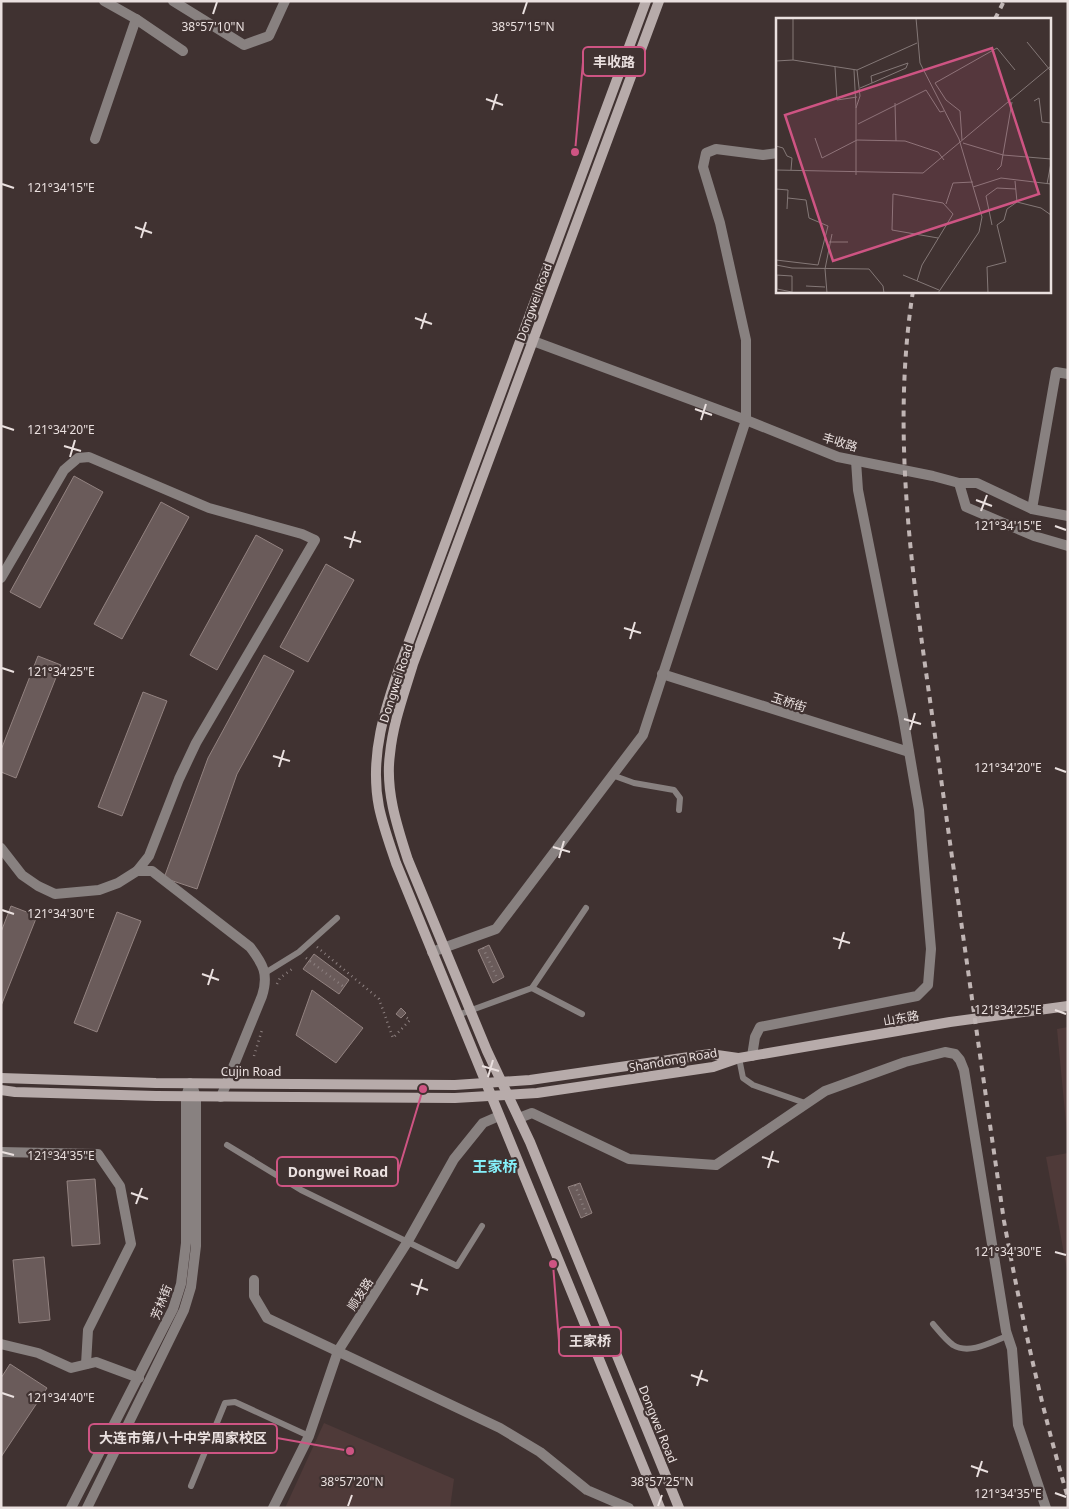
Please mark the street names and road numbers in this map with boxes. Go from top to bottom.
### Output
street label: Dongwei Road [512,261,556,343]
street label: 丰收路 [820,429,860,455]
street label: Dongwei Road [375,641,417,725]
street label: 玉桥街 [769,688,809,716]
street label: 山东路 [882,1007,920,1029]
street label: Shandong Road [627,1044,719,1076]
street label: Cujin Road [221,1063,281,1080]
street label: 顺发路 [343,1274,377,1314]
street label: 芳林街 [146,1282,176,1322]
street label: Dongwei Road [635,1383,681,1465]

